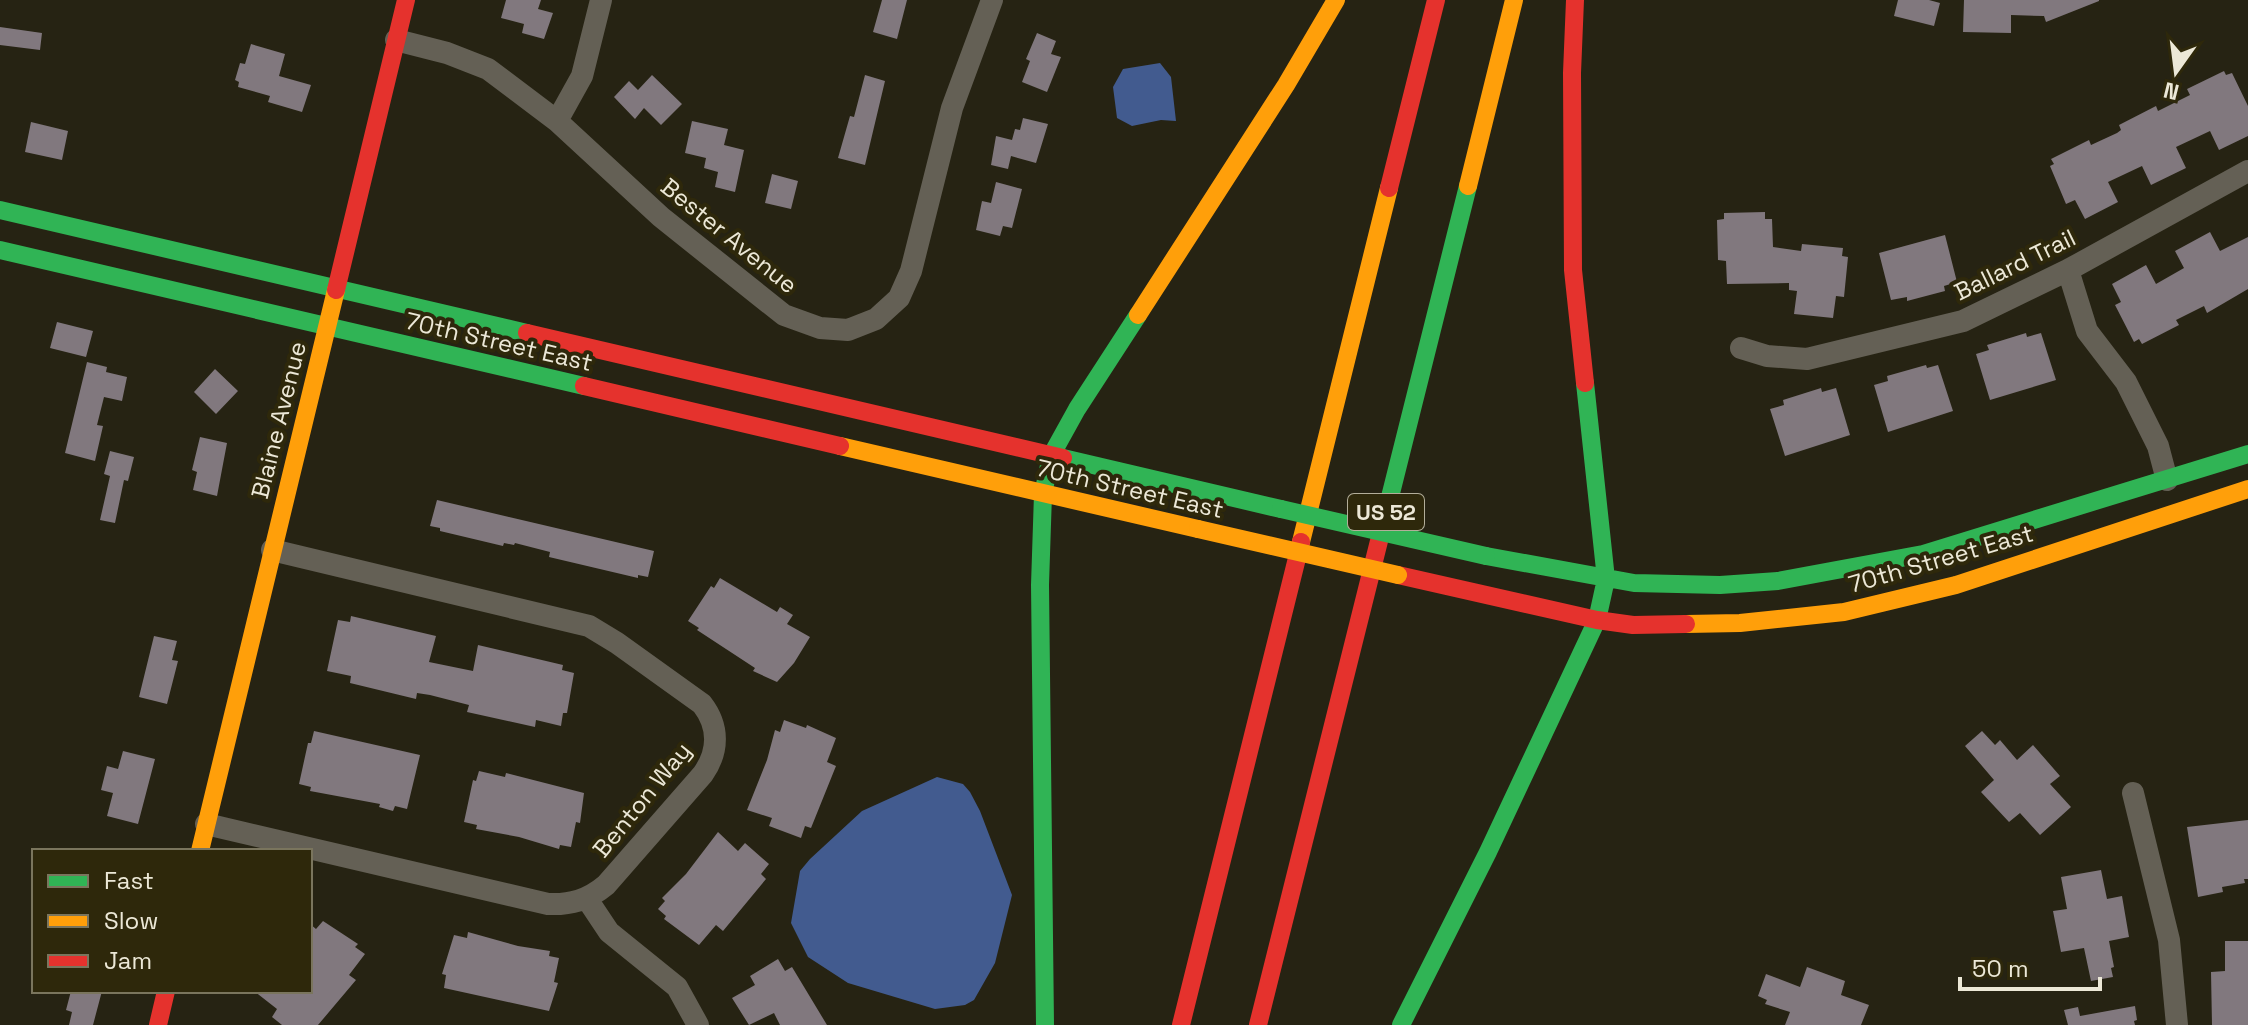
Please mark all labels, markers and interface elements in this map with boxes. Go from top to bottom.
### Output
north arrow [2136,32,2216,112]
text: N [2161,76,2182,107]
street label: Bester Avenue [655,171,804,300]
street label: Ballard Trail [1949,222,2081,307]
street label: 70th Street East [403,305,596,378]
street label: Blaine Avenue [244,338,313,502]
street label: 70th Street East [1034,452,1227,525]
road number: US 52 [1348,494,1424,530]
street label: 70th Street East [1845,517,2037,600]
street label: Benton Way [586,736,698,864]
legend [32,849,312,993]
text: Fast [104,865,154,896]
text: Slow [104,905,158,936]
scale bar [1960,941,2100,991]
text: Jam [104,945,152,976]
text: 50 m [1972,953,2029,984]

